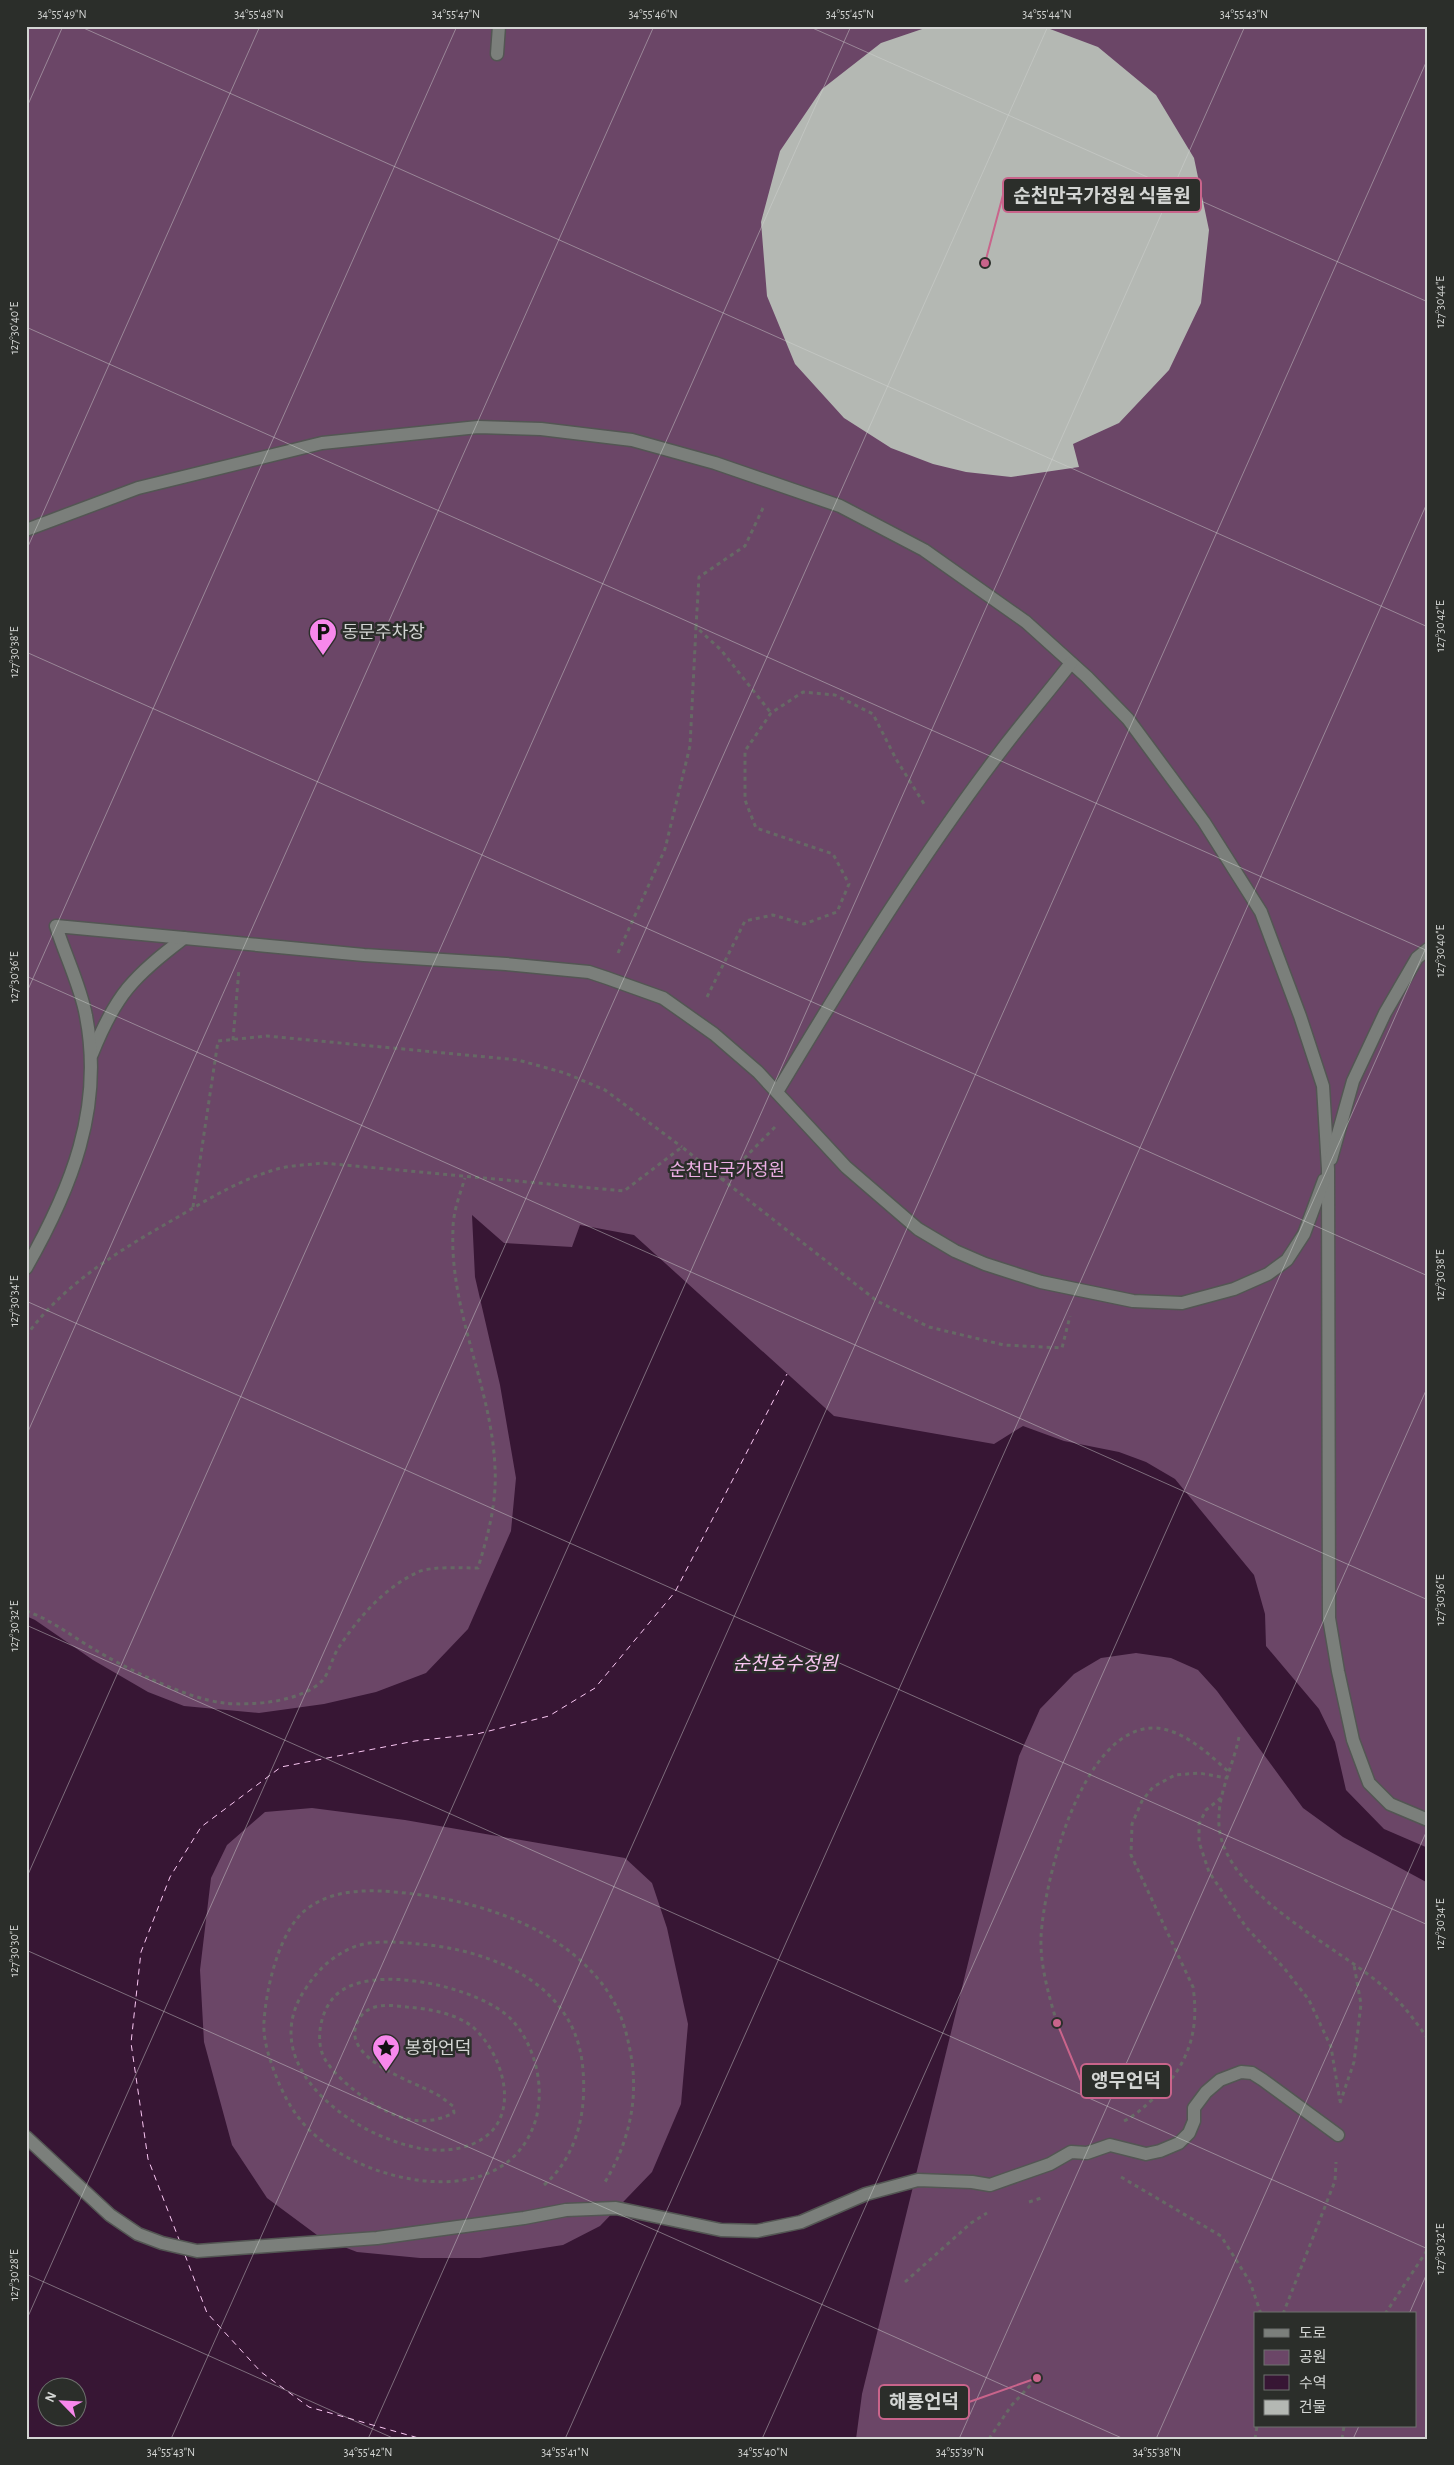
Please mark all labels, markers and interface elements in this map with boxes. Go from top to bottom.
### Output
text: 34°55'49"N [37,8,87,20]
text: 34°55'48"N [234,8,284,20]
text: 34°55'47"N [432,8,480,20]
text: 34°55'46"N [628,8,678,20]
text: 34°55'45"N [826,8,874,20]
text: 34°55'44"N [1022,8,1072,20]
text: 34°55'43"N [1220,8,1268,20]
callout: 순천만국가정원 식물원 [1003,178,1201,212]
text: 순천만국가정원 식물원 [1013,185,1191,206]
text: 127°30'44"E [1434,276,1446,328]
text: 127°30'40"E [8,301,20,354]
text: 127°30'42"E [1434,600,1446,652]
parking icon: 동문주차장 [308,617,338,656]
place label: 동문주차장 [342,622,425,642]
text: 127°30'38"E [8,626,20,678]
text: 127°30'40"E [1434,924,1446,977]
text: 127°30'36"E [8,951,20,1003]
park label: 순천만국가정원 [669,1160,785,1180]
text: 127°30'38"E [1434,1249,1446,1301]
text: 127°30'34"E [8,1275,20,1327]
text: 127°30'36"E [1434,1574,1446,1626]
text: 127°30'32"E [8,1600,20,1651]
water label: 순천호수정원 [733,1654,839,1674]
text: 127°30'34"E [1434,1898,1446,1950]
text: 127°30'30"E [8,1925,20,1977]
place icon: 봉화언덕 [371,2033,401,2072]
place label: 봉화언덕 [405,2038,471,2058]
callout: 앵무언덕 [1081,2064,1171,2098]
text: 앵무언덕 [1091,2071,1161,2091]
text: 127°30'32"E [1434,2223,1446,2274]
text: 127°30'28"E [8,2249,20,2301]
legend [1254,2312,1416,2428]
text: 도로 [1299,2326,1327,2341]
text: 공원 [1299,2349,1327,2365]
text: 수역 [1299,2375,1327,2391]
north arrow [38,2378,88,2428]
callout: 해룡언덕 [879,2385,969,2419]
text: N [43,2390,59,2404]
text: 해룡언덕 [889,2392,959,2412]
text: 건물 [1299,2399,1327,2415]
text: 34°55'43"N [147,2446,195,2458]
text: 34°55'42"N [343,2446,393,2458]
text: 34°55'41"N [541,2446,589,2458]
text: 34°55'40"N [738,2446,788,2458]
text: 34°55'39"N [936,2446,984,2458]
text: 34°55'38"N [1133,2446,1181,2458]

